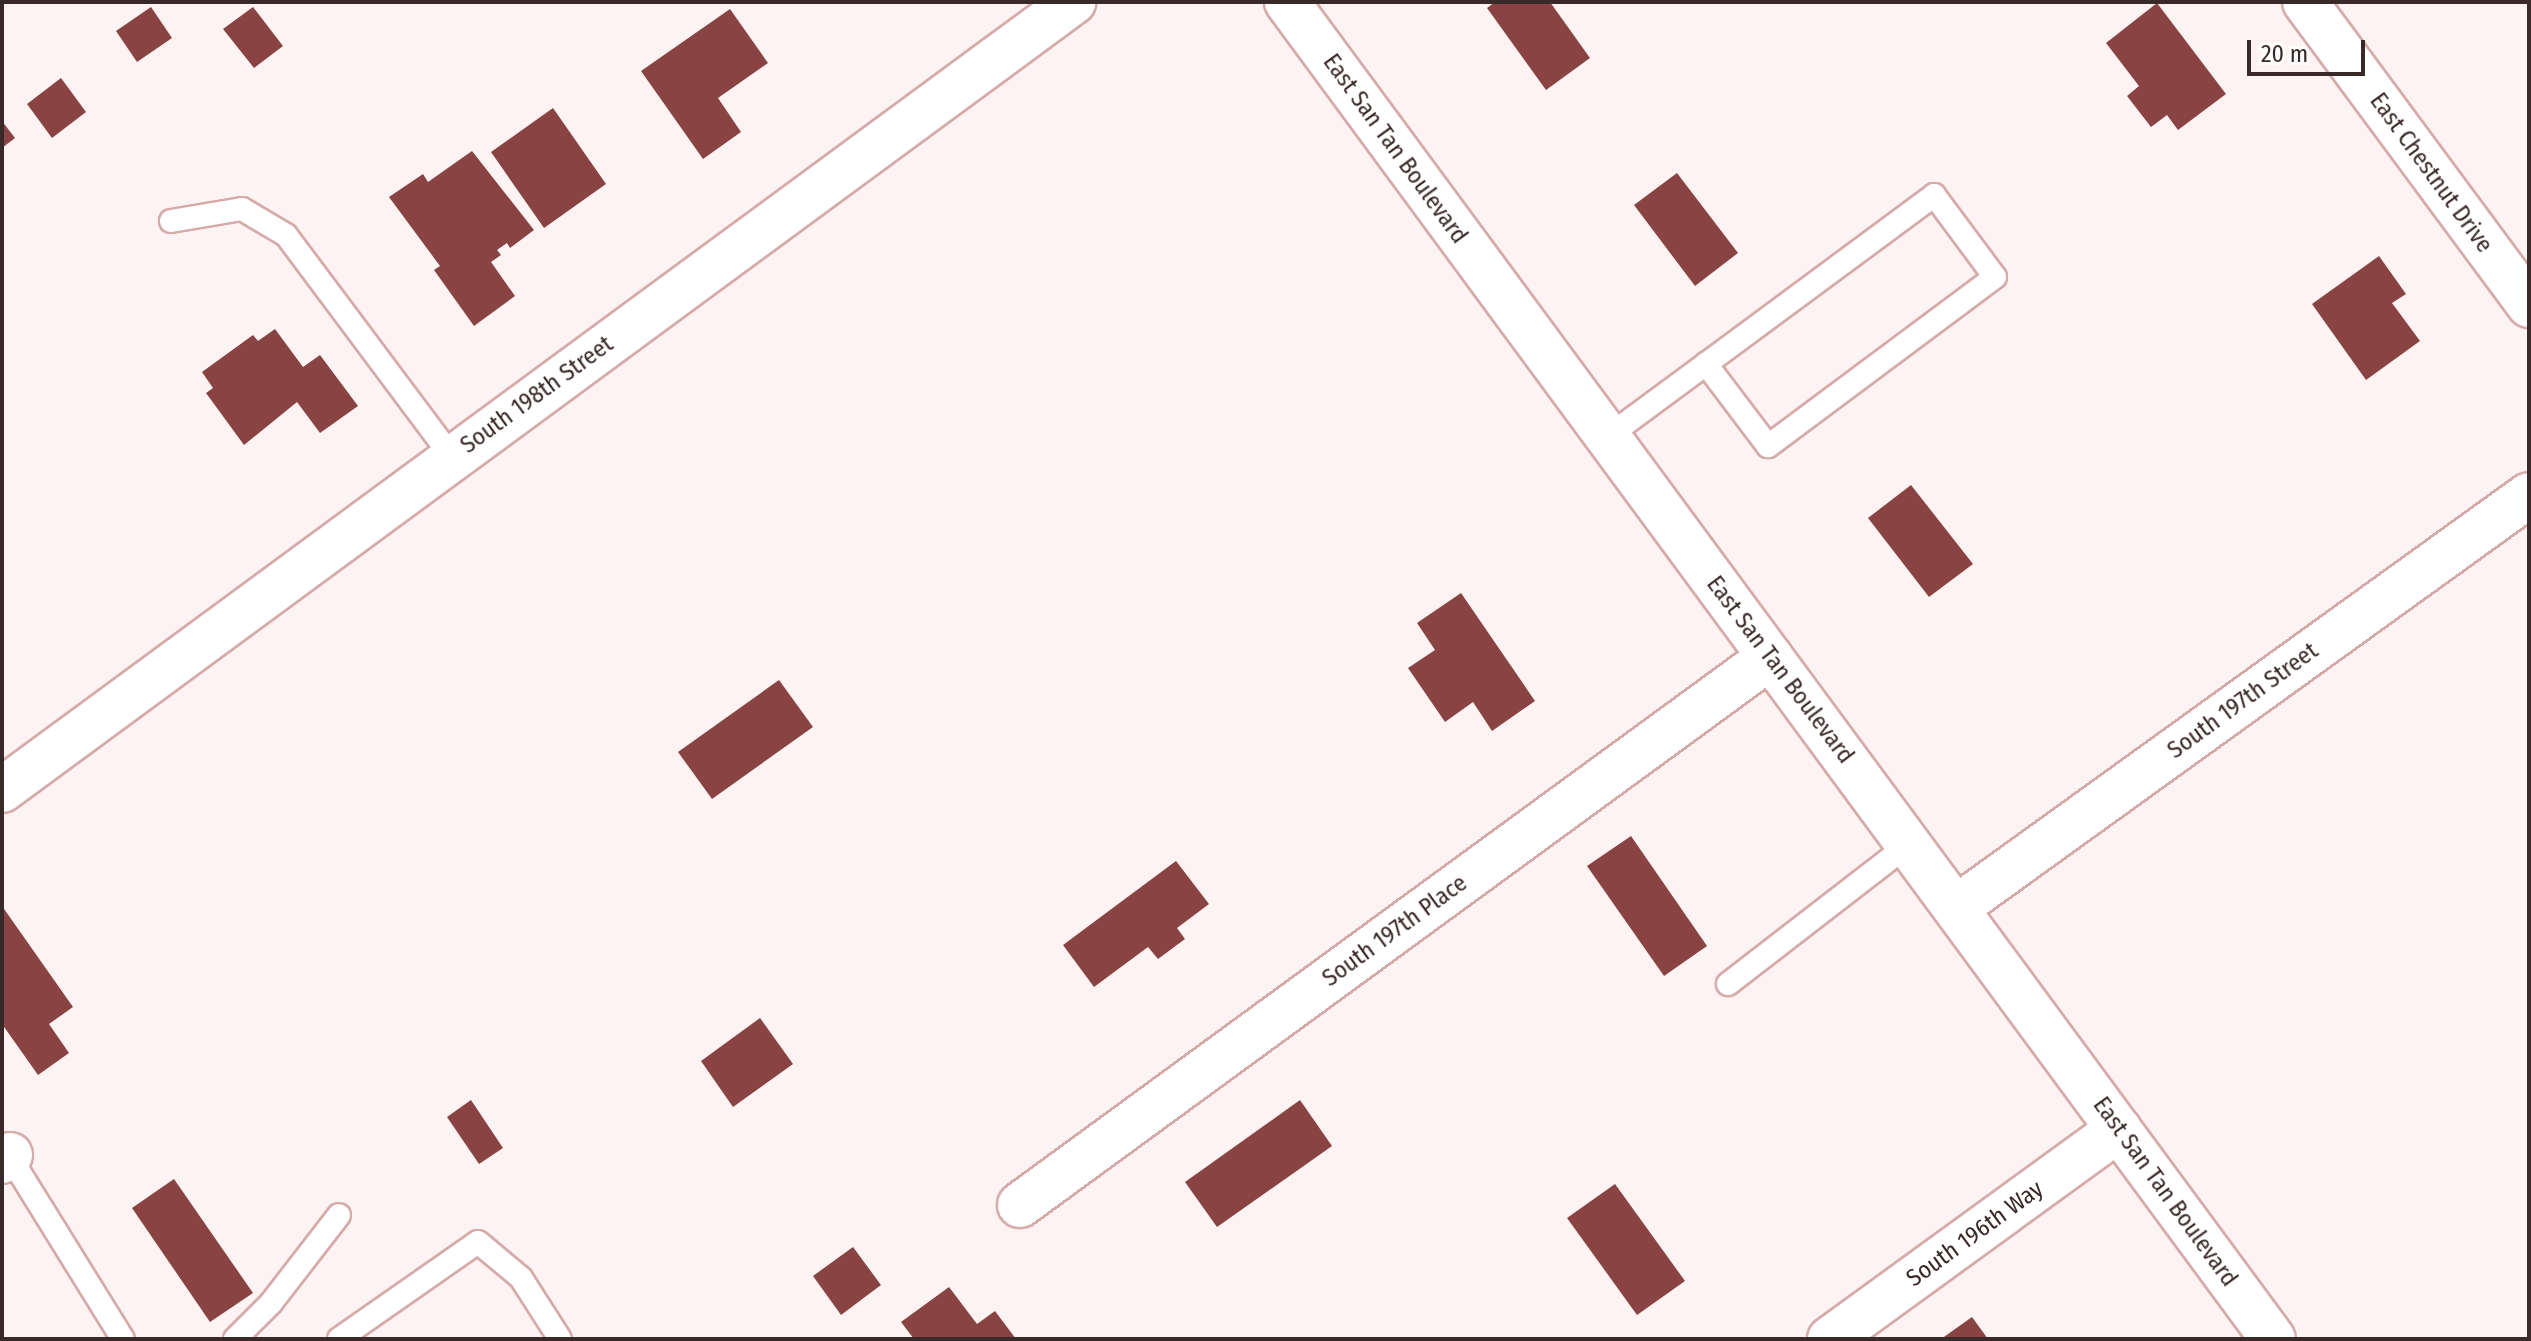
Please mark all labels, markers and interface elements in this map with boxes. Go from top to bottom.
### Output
scale bar [2251,24,2369,74]
text: 20 m [2261,40,2308,68]
street label: East San Tan Boulevard [1317,49,1473,249]
street label: East Chestnut Drive [2363,88,2499,258]
street label: South 198th Street [455,330,619,460]
street label: East San Tan Boulevard [1700,571,1860,769]
street label: South 197th Street [2162,637,2324,765]
street label: South 197th Place [1317,869,1473,993]
street label: East San Tan Boulevard [2087,1092,2243,1292]
street label: South 196th Way [1901,1175,2049,1293]

